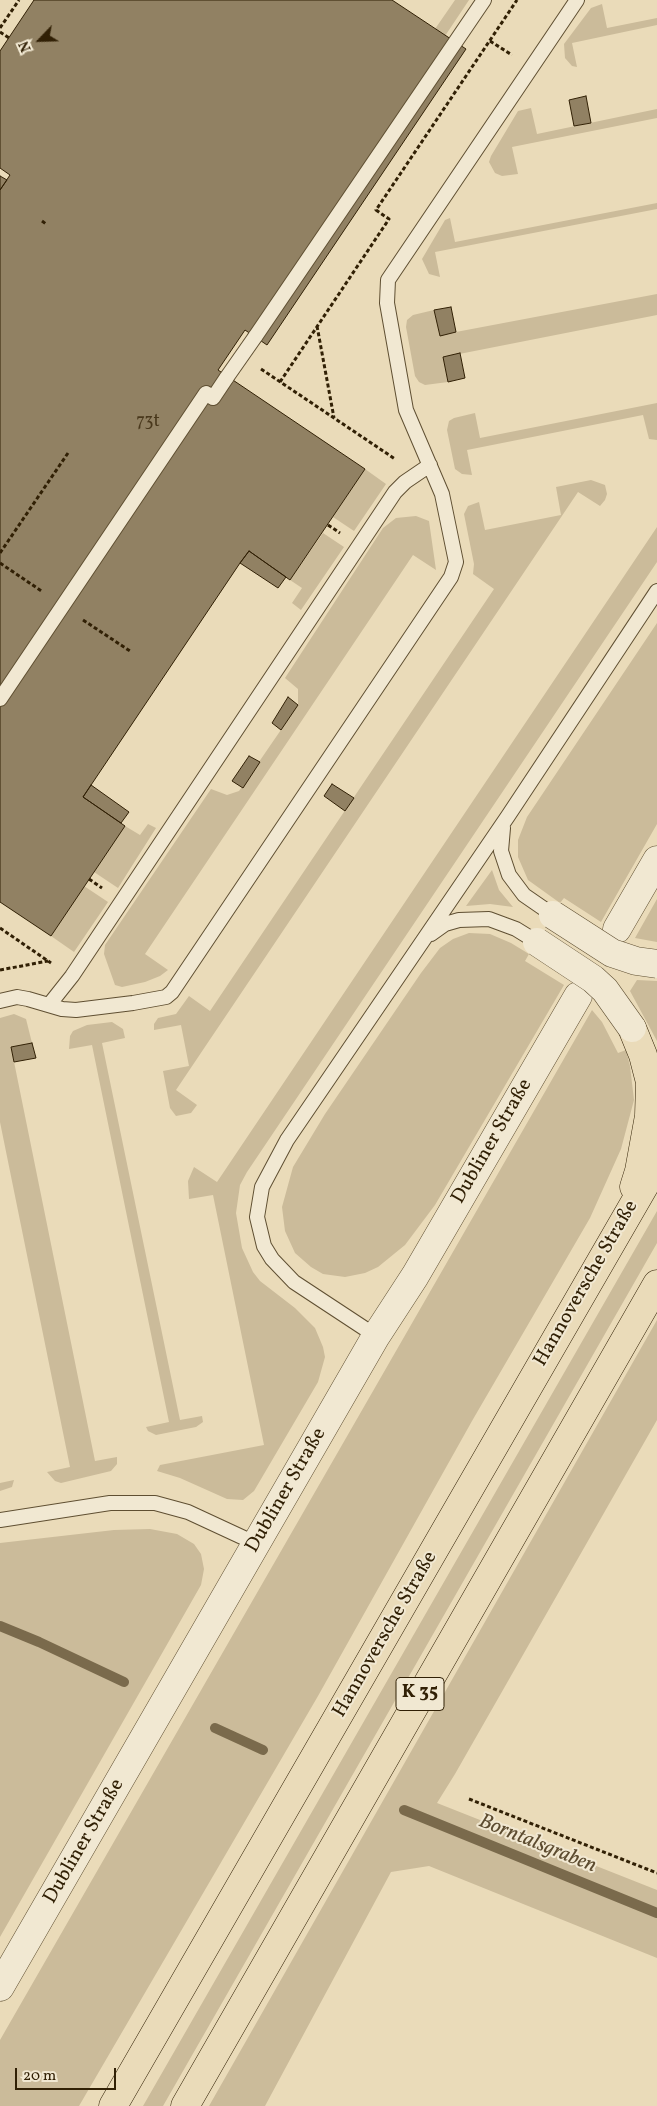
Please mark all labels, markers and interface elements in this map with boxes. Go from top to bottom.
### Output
north arrow [15,15,65,65]
text: N [15,38,37,55]
house number: 73t [136,412,160,434]
street label: Dubliner Straße [448,1075,538,1209]
street label: Hannoversche Straße [530,1197,644,1371]
street label: Dubliner Straße [242,1424,332,1558]
street label: Hannoversche Straße [329,1548,443,1722]
road number: K 35 [396,1678,444,1710]
street label: Dubliner Straße [40,1775,130,1909]
water label: Borntalsgraben [474,1810,600,1880]
scale bar [18,2058,119,2090]
text: 20 m [23,2066,56,2087]

